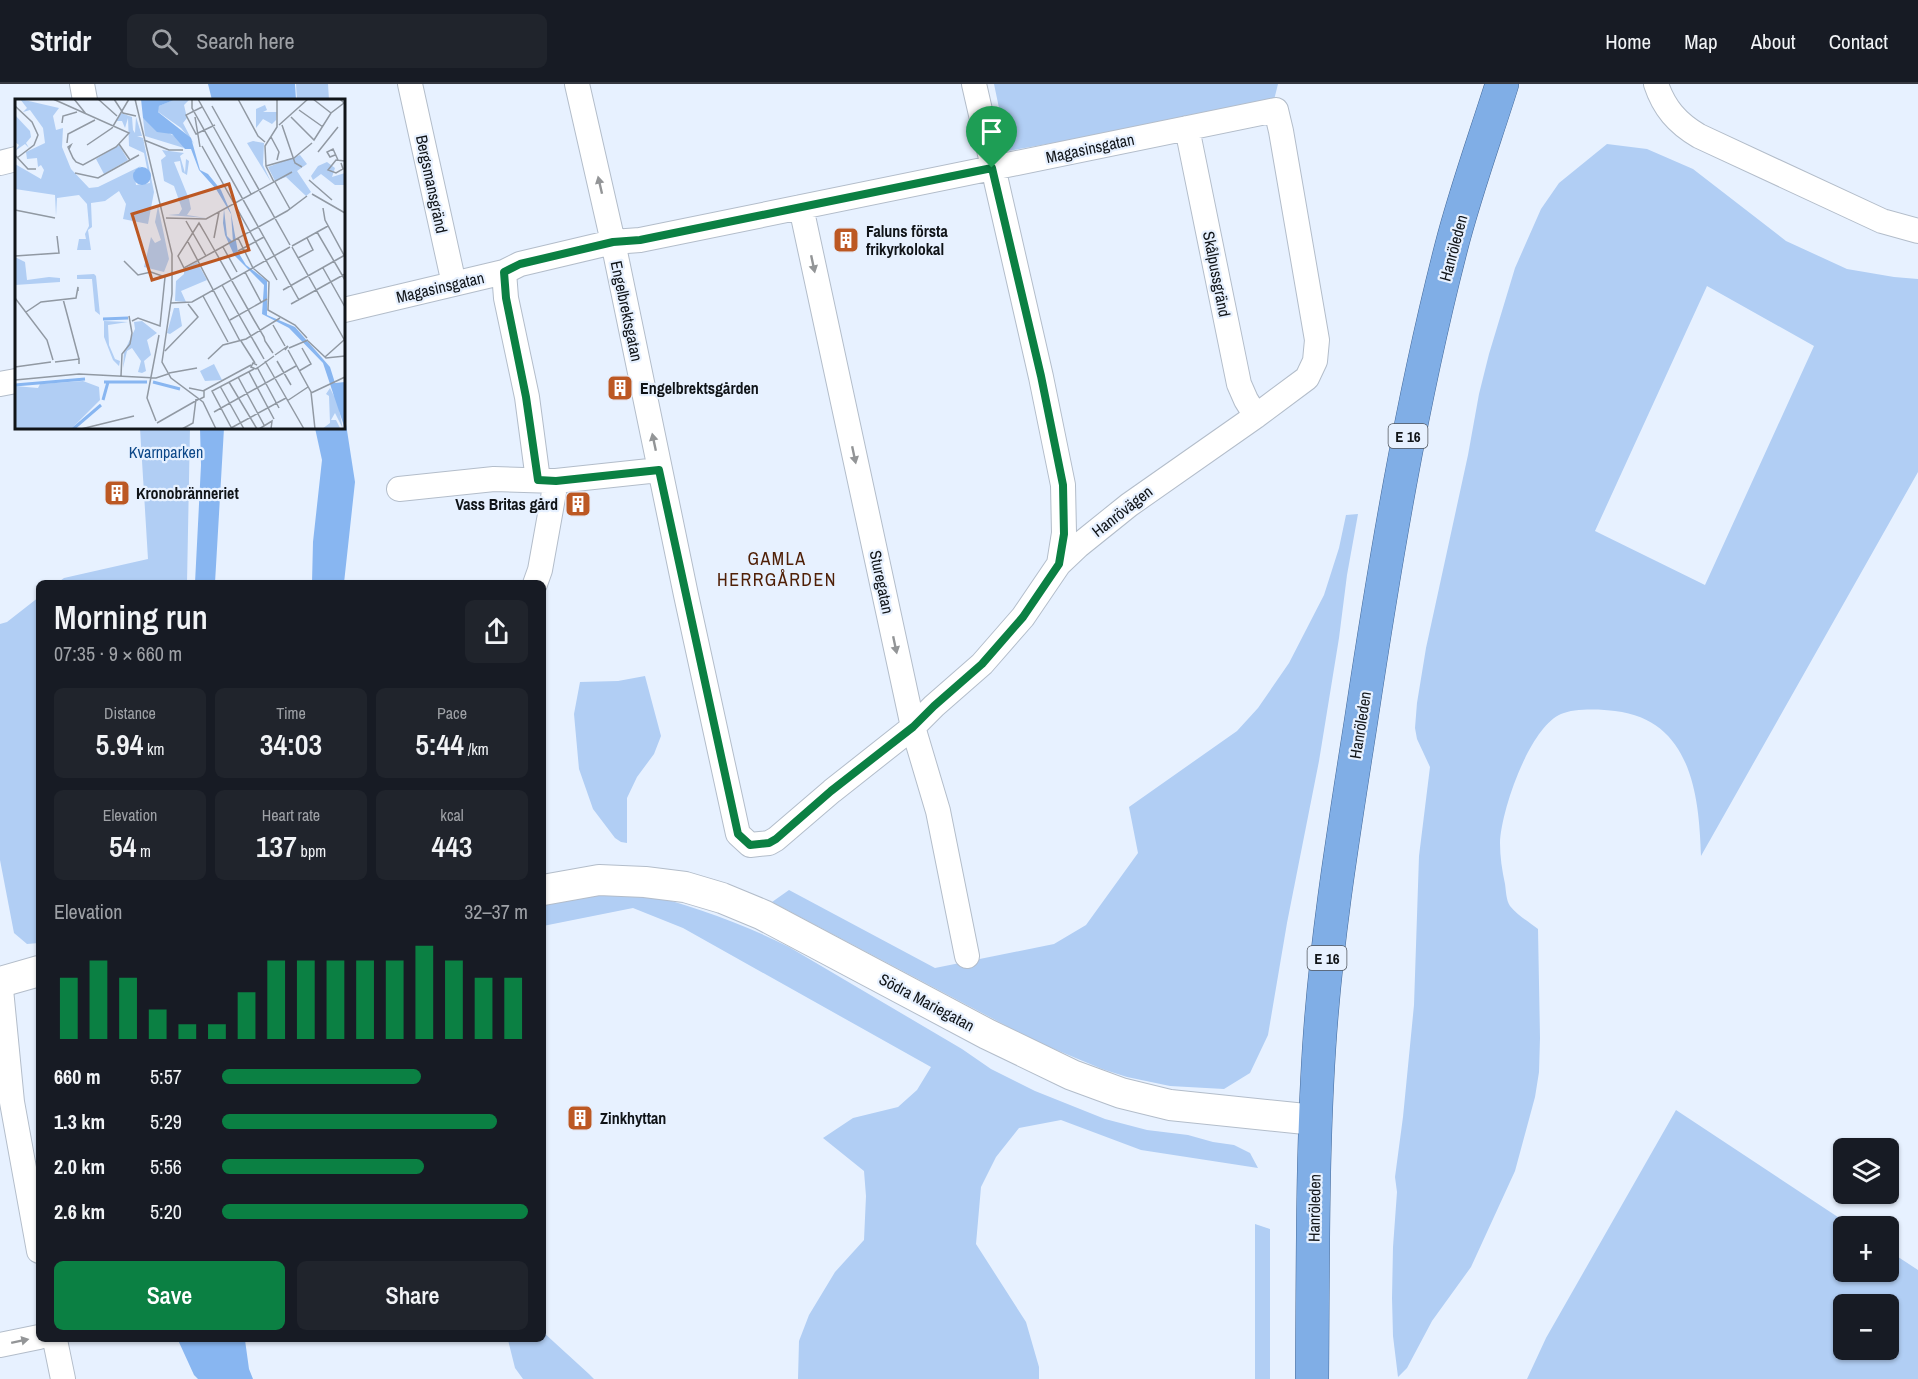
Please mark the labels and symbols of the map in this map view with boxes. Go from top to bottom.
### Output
inset map [15,99,345,429]
pin [966,106,1017,168]
street label: Magasinsgatan [1044,128,1136,168]
street label: Bergsmansgränd [411,133,453,235]
one-way arrow [595,175,604,194]
street label: Hanröleden [1434,212,1472,284]
place label: Faluns första frikyrkolokal [866,220,948,260]
building icon: Faluns första frikyrkolokal [831,225,861,255]
street label: Skålpussgränd [1198,229,1236,319]
one-way arrow [809,255,818,274]
street label: Engelbrektsgatan [606,259,648,363]
street label: Magasinsgatan [394,266,486,308]
building icon: Engelbrektsgården [605,373,635,403]
place label: Engelbrektsgården [640,377,759,399]
road number: E 16 [1388,424,1428,448]
one-way arrow [648,432,658,451]
park label: Kvarnparken [129,441,203,463]
one-way arrow [850,446,859,465]
building icon: Kronobränneriet [102,478,132,508]
street label: Hanrövägen [1087,480,1157,542]
place label: Kronobränneriet [136,482,239,504]
building icon: Vass Britas gård [563,489,593,519]
place label: Vass Britas gård [455,493,558,515]
district label: GAMLA HERRGÅRDEN [717,546,837,592]
street label: Sturegatan [865,548,899,616]
one-way arrow [891,636,901,655]
street label: Hanröleden [1344,690,1376,760]
road number: E 16 [1308,946,1346,970]
street label: Södra Mariegatan [875,968,979,1036]
building icon: Zinkhyttan [565,1103,595,1133]
place label: Zinkhyttan [600,1107,666,1129]
street label: Hanröleden [1302,1174,1326,1242]
one-way arrow [10,1336,29,1345]

